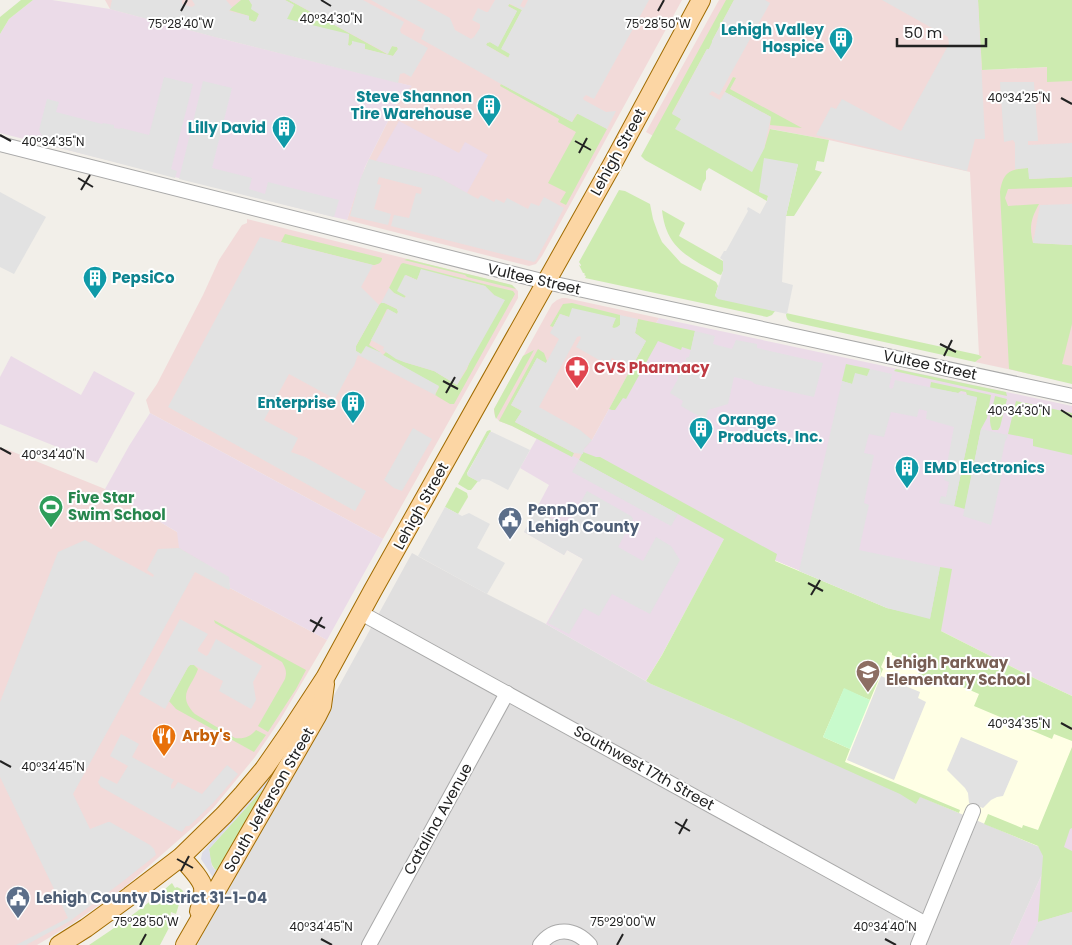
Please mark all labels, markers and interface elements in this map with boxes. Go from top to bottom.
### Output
text: 40°34'30"N [299,10,363,27]
text: 75°28'40"W [148,15,214,32]
text: 75°28'50"W [625,15,691,32]
scale bar [897,15,986,47]
place label: Lehigh Valley Hospice [721,19,825,57]
text: 50 m [904,22,942,43]
building icon: Lehigh Valley Hospice [828,26,854,60]
place label: Steve Shannon Tire Warehouse [351,86,472,124]
text: 40°34'25"N [988,89,1050,106]
building icon: Steve Shannon Tire Warehouse [476,93,502,127]
street label: Lehigh Street [585,104,650,199]
building icon: Lilly David [271,115,297,149]
place label: Lilly David [188,117,266,138]
text: 40°34'35"N [21,133,85,150]
street label: Vultee Street [485,258,583,299]
building icon: PepsiCo [82,265,108,299]
place label: PepsiCo [112,267,175,288]
street label: Vultee Street [881,344,979,385]
pharmacy icon: CVS Pharmacy [564,355,590,389]
place label: CVS Pharmacy [594,357,710,378]
building icon: Enterprise [340,390,366,424]
place label: Enterprise [257,392,336,413]
text: 40°34'30"N [987,402,1051,419]
place label: Orange Products, Inc. [718,409,823,447]
building icon: Orange Products, Inc. [688,416,714,450]
text: 40°34'40"N [21,446,85,463]
building icon: EMD Electronics [894,455,920,489]
place label: EMD Electronics [924,457,1045,478]
street label: Lehigh Street [388,458,453,553]
place label: Five Star Swim School [68,487,166,525]
sports icon: Five Star Swim School [38,494,64,528]
place label: PennDOT Lehigh County [528,499,640,537]
public building icon: PennDOT Lehigh County [497,506,523,540]
place label: Lehigh Parkway Elementary School [886,652,1030,690]
school or university icon: Lehigh Parkway Elementary School [855,659,881,693]
text: 40°34'35"N [987,715,1051,732]
street label: Southwest 17th Street [570,720,718,815]
restaurant icon: Arby's [151,723,177,757]
street label: South Jefferson Street [218,723,319,876]
place label: Arby's [182,725,231,746]
text: 40°34'45"N [21,758,85,775]
street label: Catalina Avenue [398,759,477,878]
public building icon: Lehigh County District 31-1-04 [5,885,31,919]
place label: Lehigh County District 31-1-04 [36,887,267,908]
text: 75°28'50"W [113,913,179,930]
text: 75°29'00"W [590,913,656,930]
text: 40°34'45"N [289,918,353,935]
text: 40°34'40"N [853,918,917,935]

